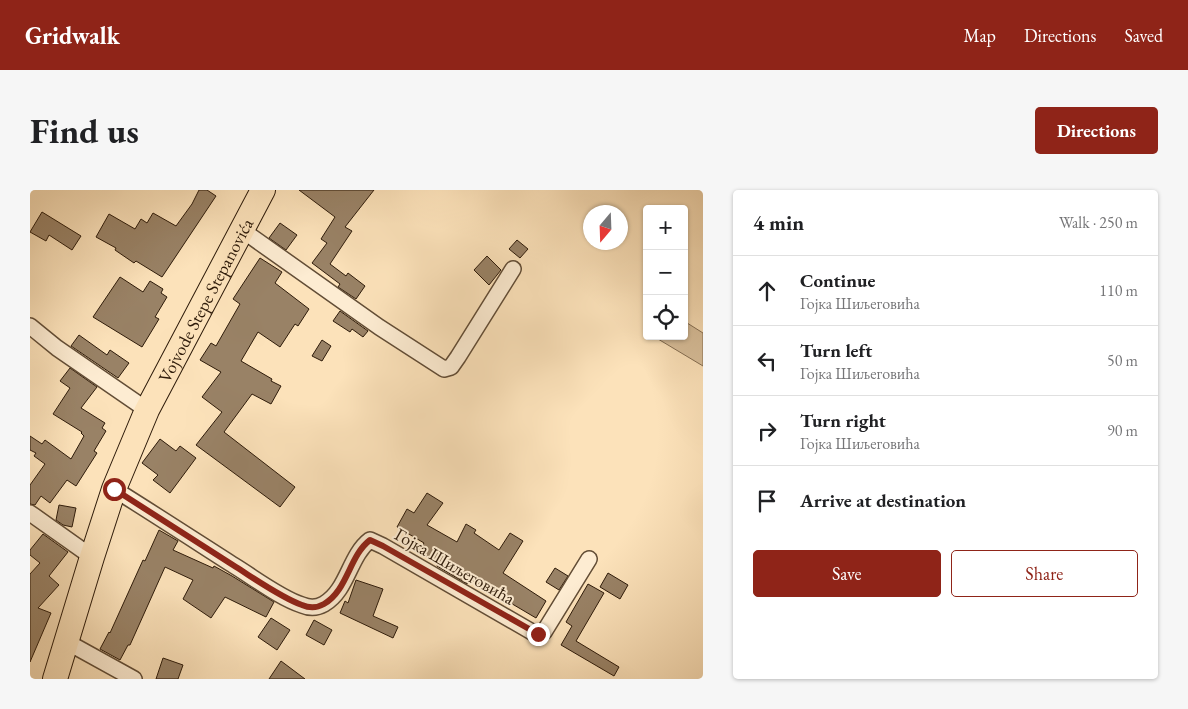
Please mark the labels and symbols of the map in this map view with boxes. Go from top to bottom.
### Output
north arrow [583,205,628,250]
street label: Vojvode Stepe Stepanovića [152,213,258,386]
route start [103,478,126,501]
street label: Гојка Шиљеговића [391,522,520,610]
route end [527,623,550,646]

